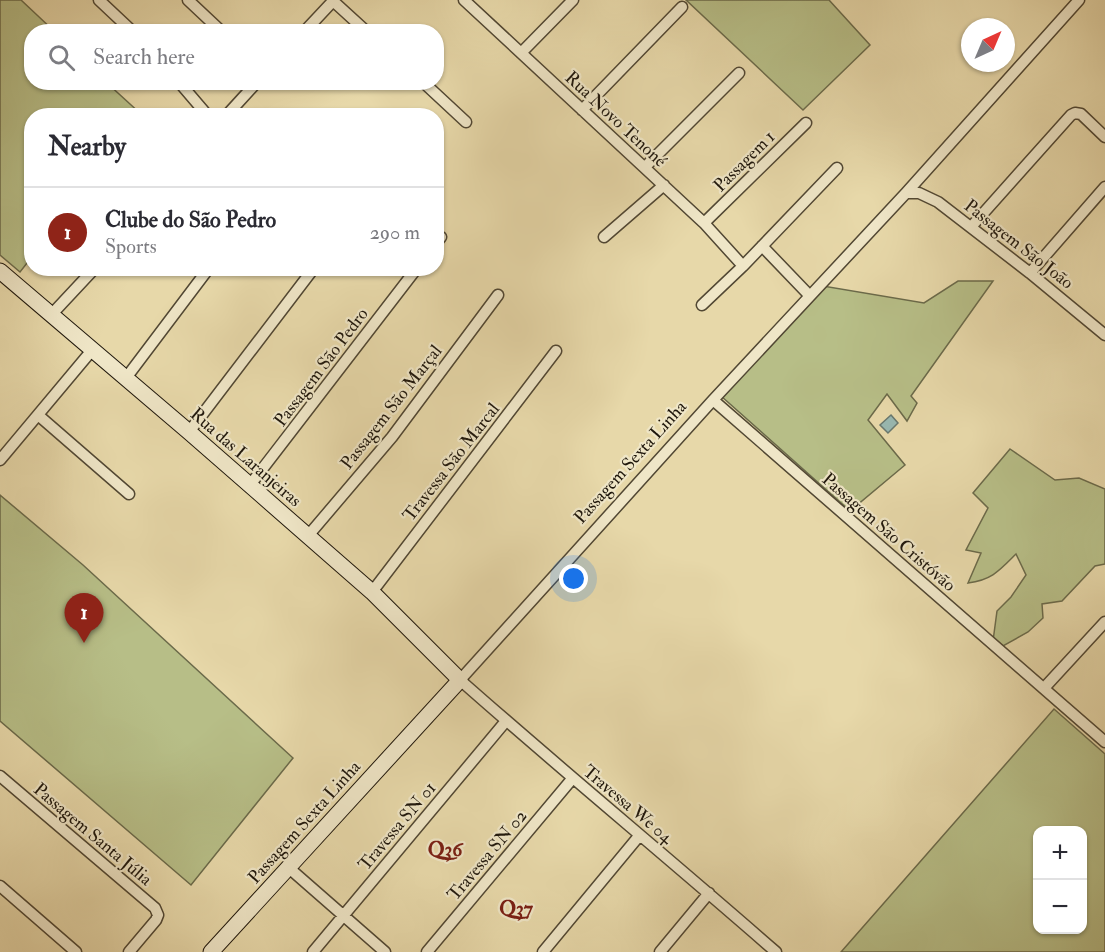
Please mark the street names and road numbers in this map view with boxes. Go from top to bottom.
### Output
street label: Rua Novo Tenoné [560,66,672,173]
street label: Passagem 1 [709,126,780,197]
street label: Passagem São João [959,194,1078,295]
street label: Passagem São Pedro [269,303,374,431]
street label: Passagem São Marçal [336,340,447,474]
street label: Passagem Sexta Linha [569,396,692,529]
street label: Travessa São Marcal [398,398,505,526]
street label: Rua das Laranjeiras [185,403,306,512]
street label: Passagem São Cristóvão [817,468,961,597]
street label: Passagem Sexta Linha [243,756,366,889]
street label: Travessa We 04 [578,760,678,850]
street label: Travessa SN 01 [353,777,441,876]
street label: Passagem Santa Júlia [29,778,157,891]
street label: Travessa SN 02 [443,805,532,906]

